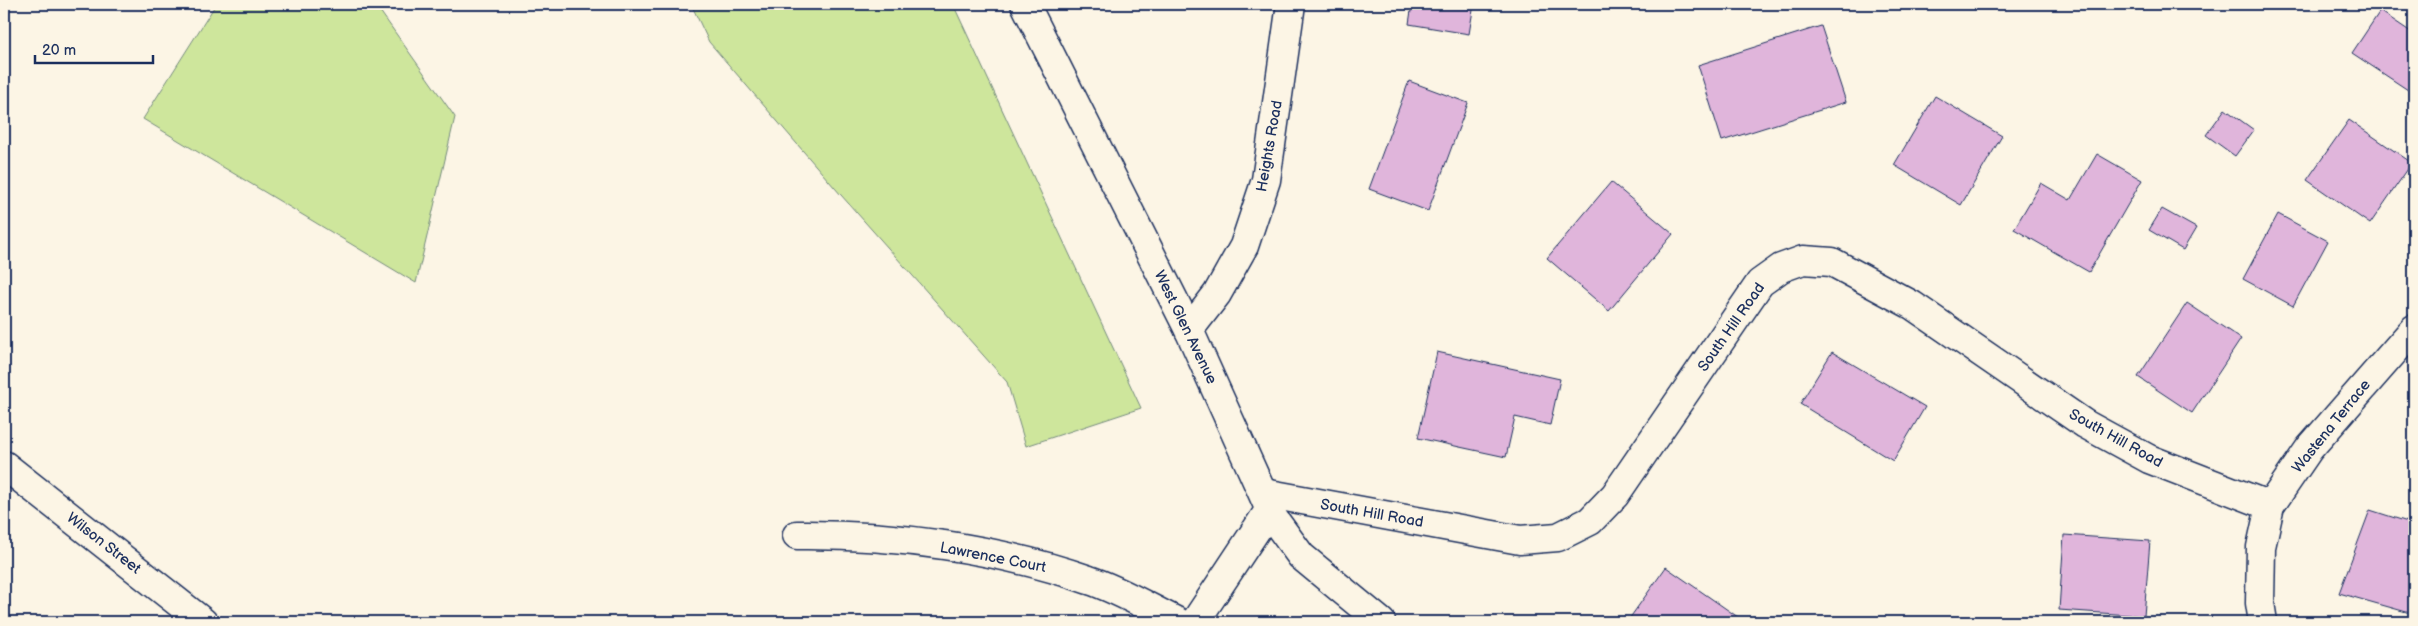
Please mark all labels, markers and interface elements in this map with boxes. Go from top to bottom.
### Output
scale bar [35,32,152,64]
text: 20 m [42,41,76,60]
street label: Heights Road [1252,99,1287,193]
street label: West Glen Avenue [1150,267,1221,387]
street label: South Hill Road [1694,279,1769,375]
street label: Wastena Terrace [2288,376,2375,477]
street label: South Hill Road [2066,405,2166,472]
street label: South Hill Road [1319,495,1425,532]
street label: Wilson Street [63,508,145,579]
street label: Lawrence Court [938,538,1048,577]

